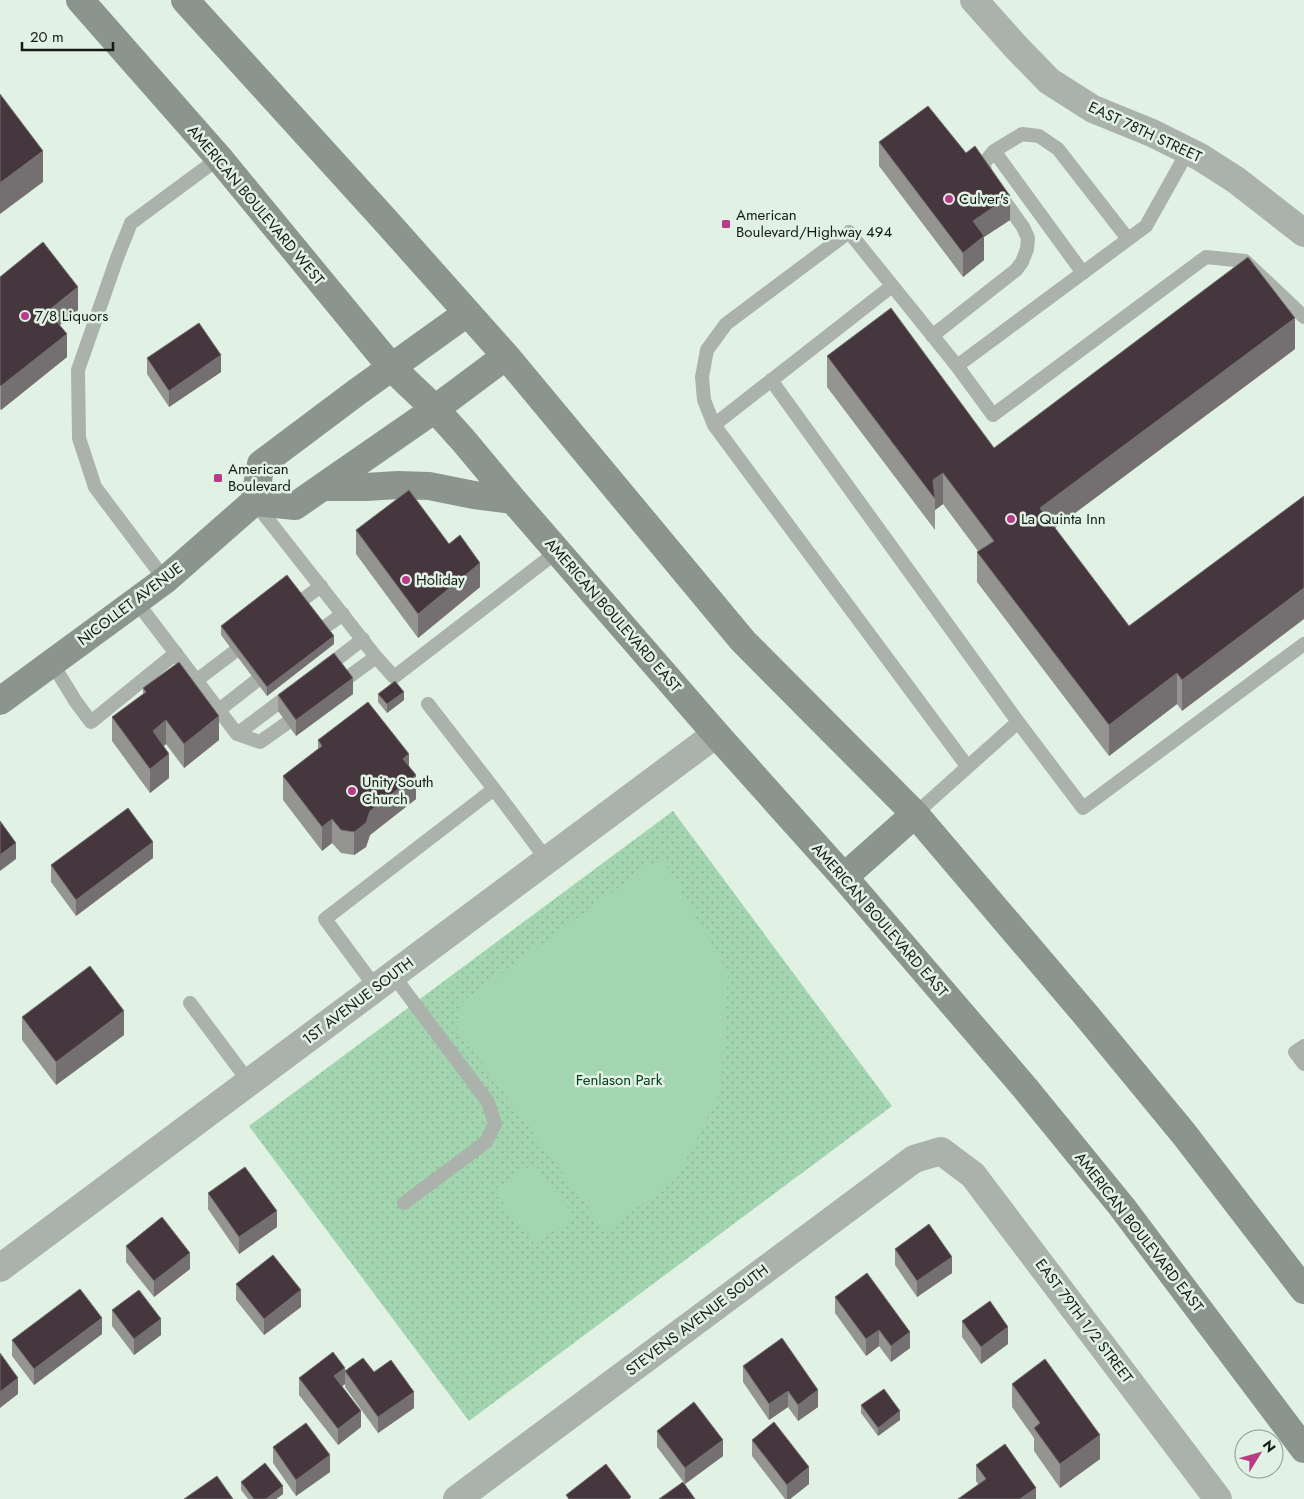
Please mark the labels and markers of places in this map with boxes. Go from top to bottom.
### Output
place label: Culver's [959,188,1009,210]
marker: Culver's [943,193,955,205]
place label: American Boulevard/Highway 494 [736,204,892,243]
marker: American Boulevard/Highway 494 [720,218,732,230]
place label: 7/8 Liquors [35,305,108,327]
marker: 7/8 Liquors [19,310,31,322]
place label: American Boulevard [228,458,291,497]
marker: American Boulevard [212,472,224,484]
place label: La Quinta Inn [1021,508,1106,530]
marker: La Quinta Inn [1005,513,1017,525]
place label: Holiday [416,569,465,591]
marker: Holiday [400,574,412,586]
place label: Unity South Church [362,771,434,810]
marker: Unity South Church [346,785,358,797]

